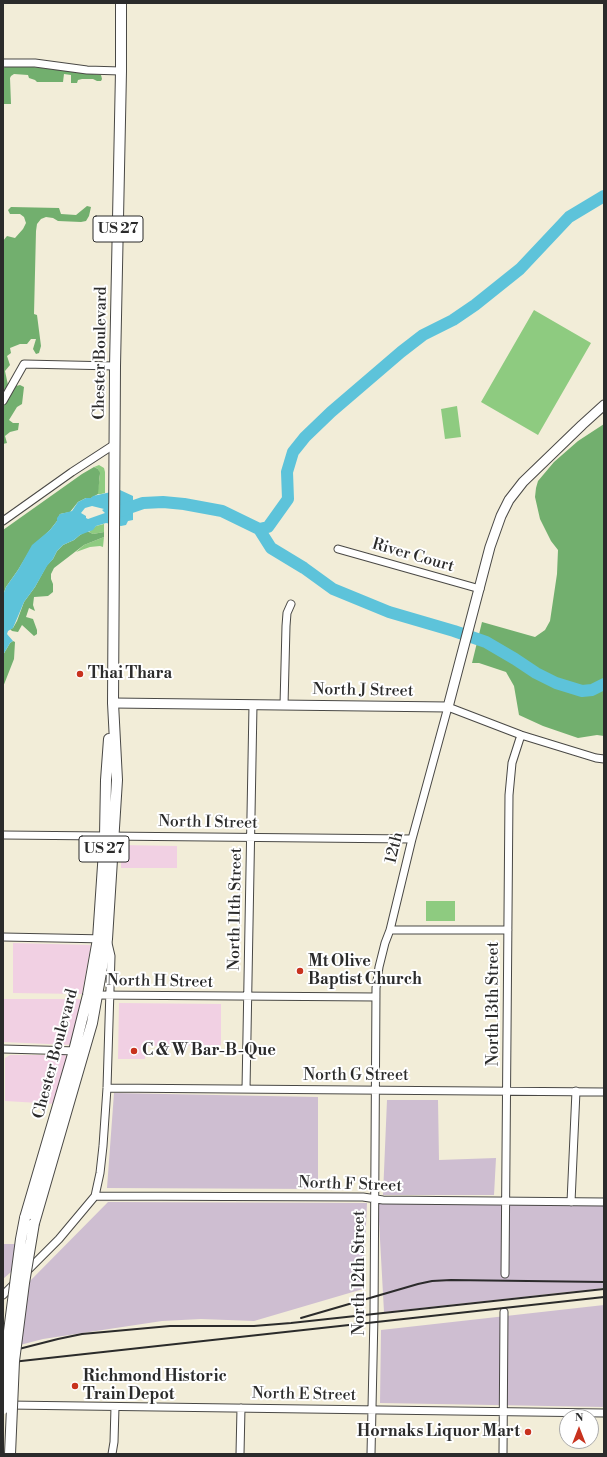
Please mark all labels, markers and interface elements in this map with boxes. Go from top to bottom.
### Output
road number: US 27 [93,216,143,242]
street label: Chester Boulevard [90,286,112,420]
street label: River Court [370,535,456,577]
place label: Thai Thara [88,664,172,684]
marker: Thai Thara [75,669,85,679]
street label: North J Street [312,681,414,701]
street label: North I Street [158,813,258,833]
street label: 12th [382,830,408,866]
road number: US 27 [79,836,129,862]
street label: North 11th Street [225,847,247,971]
street label: North 13th Street [484,942,504,1066]
place label: Mt Olive Baptist Church [308,952,422,990]
marker: Mt Olive Baptist Church [295,966,305,976]
street label: North H Street [107,971,213,993]
street label: Chester Boulevard [29,987,83,1121]
place label: C & W Bar-B-Que [142,1041,276,1061]
marker: C & W Bar-B-Que [129,1046,139,1056]
street label: North G Street [303,1066,409,1086]
street label: North F Street [298,1174,402,1196]
street label: North 12th Street [350,1210,370,1336]
place label: Richmond Historic Train Depot [83,1367,227,1405]
marker: Richmond Historic Train Depot [70,1381,80,1391]
street label: North E Street [252,1384,356,1406]
north arrow [559,1409,599,1449]
text: N [575,1411,583,1425]
place label: Hornaks Liquor Mart [357,1422,520,1442]
marker: Hornaks Liquor Mart [523,1427,533,1437]

